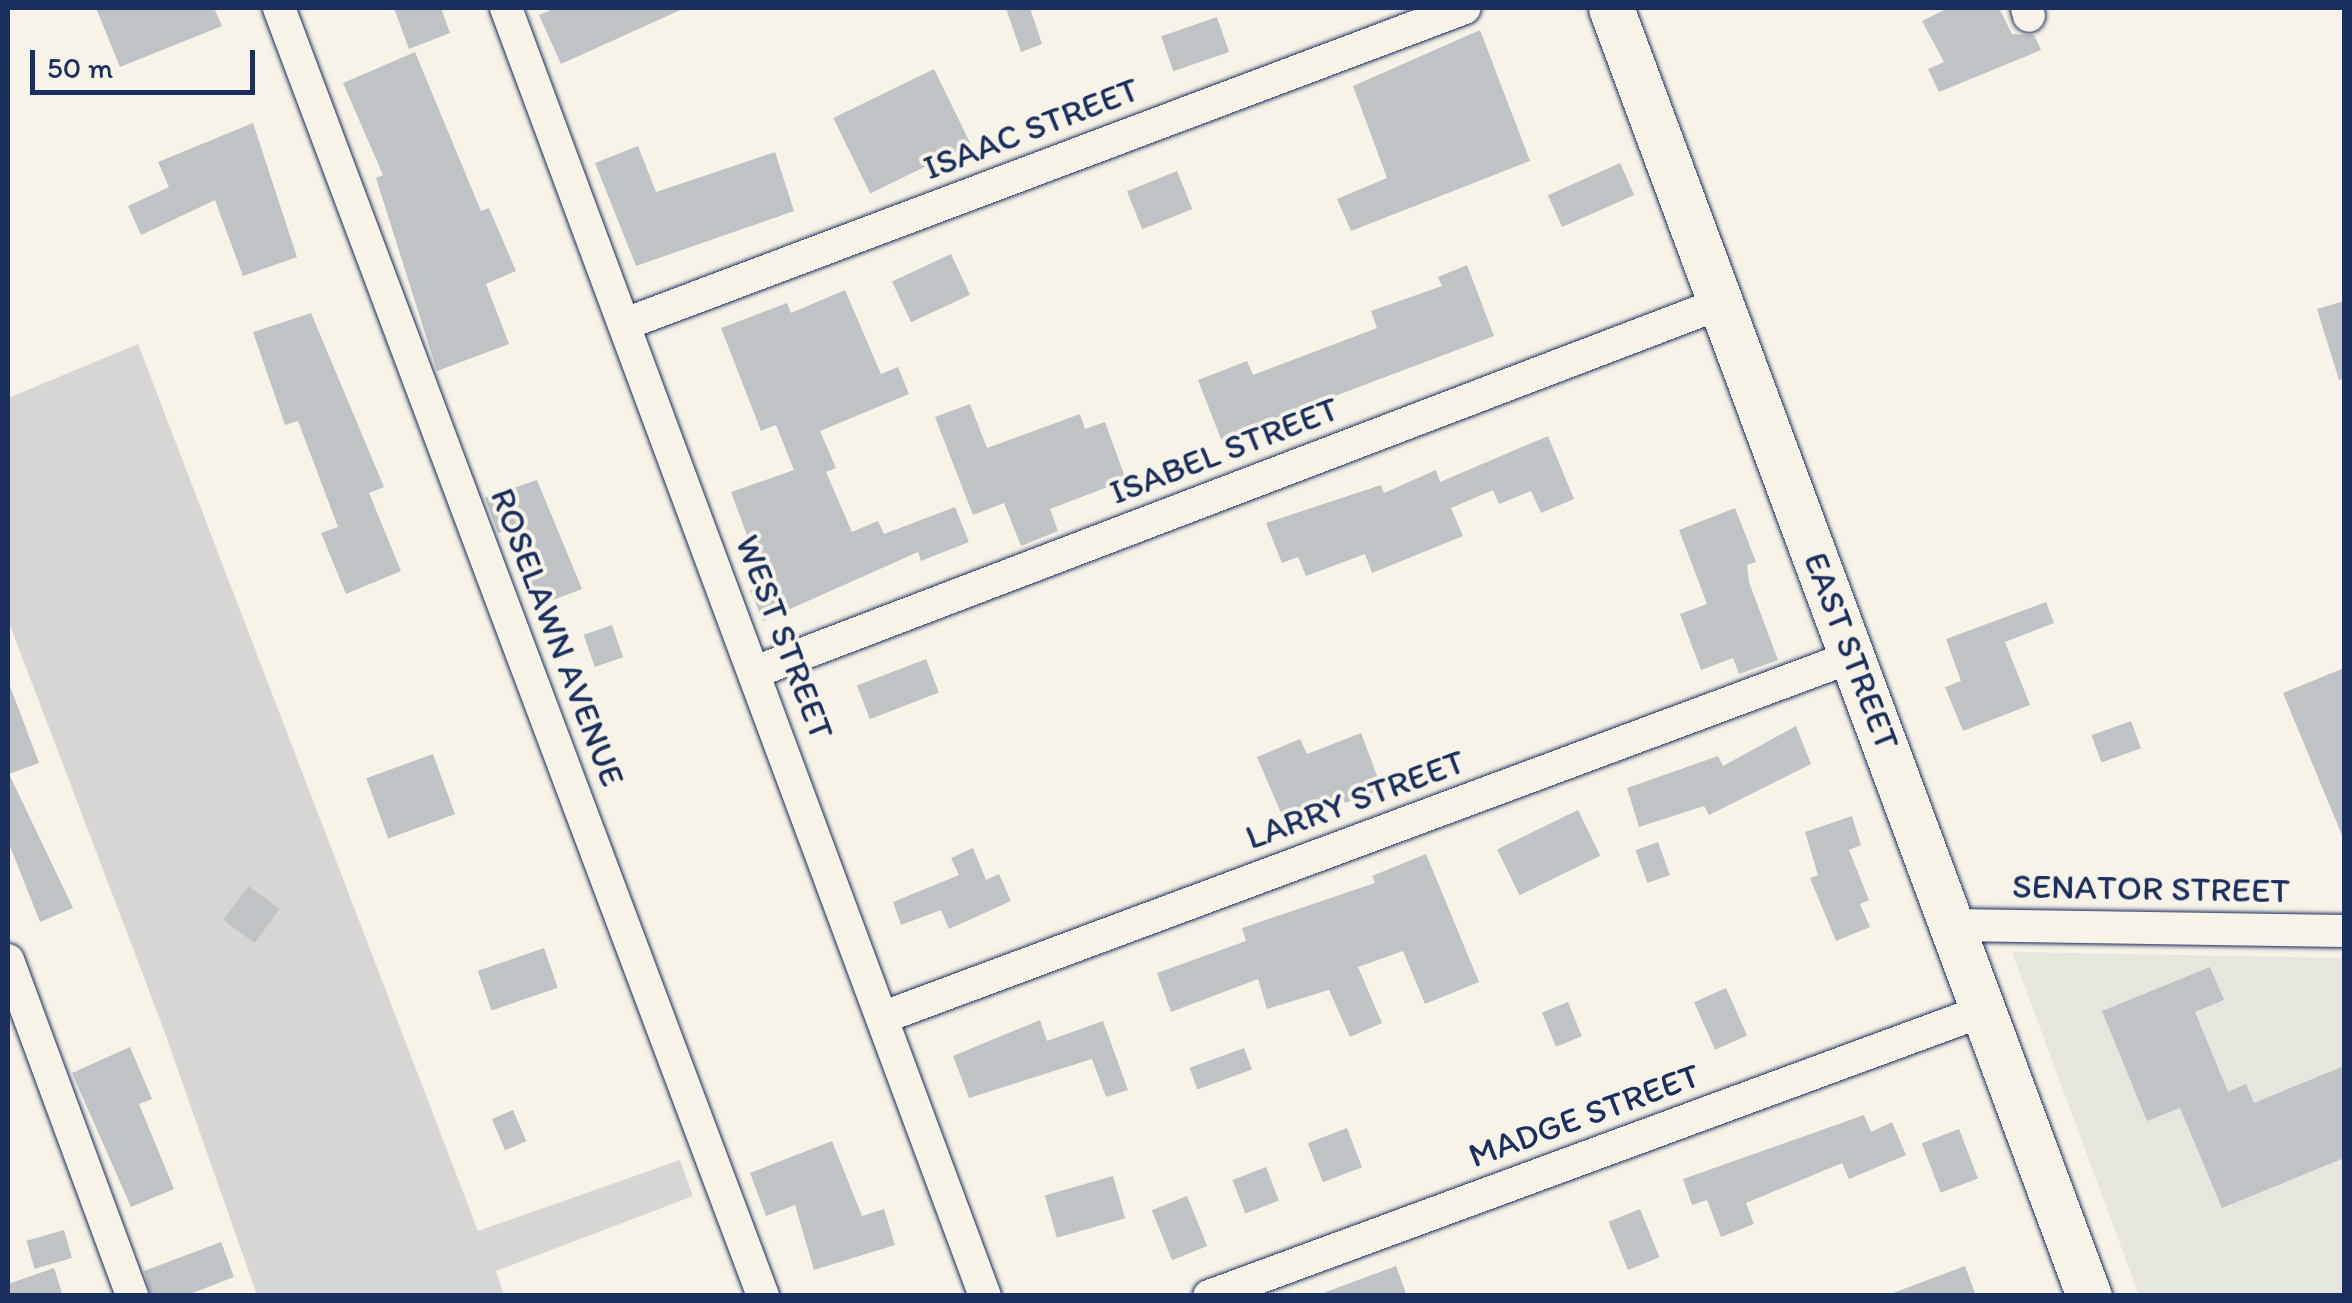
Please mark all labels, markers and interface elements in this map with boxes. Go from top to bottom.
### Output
scale bar [35,30,260,92]
text: 50 m [47,49,113,86]
street label: ISAAC STREET [917,68,1145,188]
street label: ISABEL STREET [1104,387,1344,513]
street label: ROSELAWN AVENUE [482,483,634,791]
street label: WEST STREET [727,529,843,745]
street label: EAST STREET [1795,546,1909,756]
street label: LARRY STREET [1239,740,1471,858]
street label: SENATOR STREET [2011,865,2291,911]
street label: MADGE STREET [1463,1054,1705,1176]

